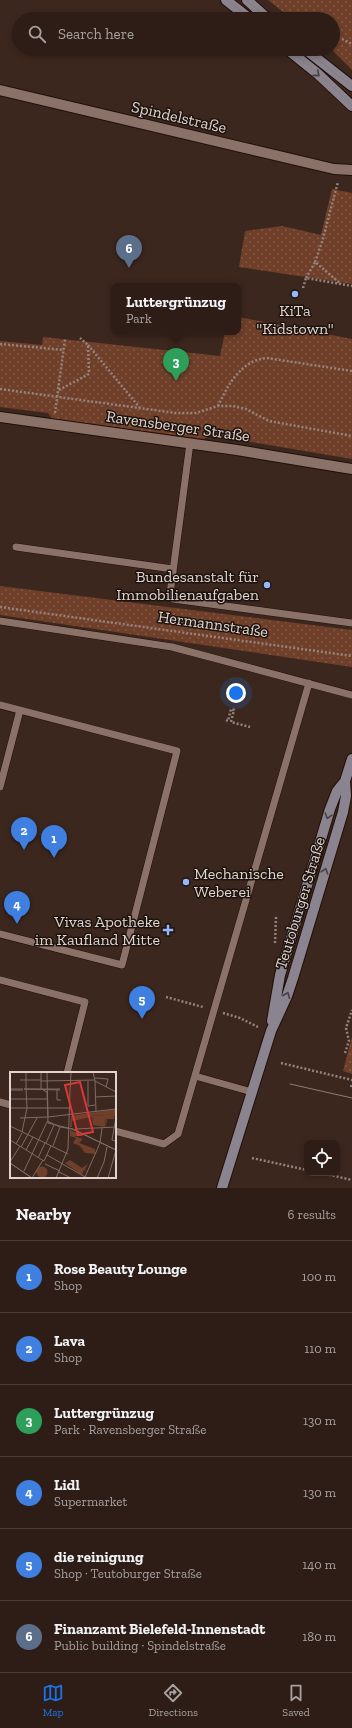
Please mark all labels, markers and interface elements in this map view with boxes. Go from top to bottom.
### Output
search box [12,12,340,56]
icon: search [26,23,48,45]
text: Search here [58,25,134,43]
one-way arrow [313,69,320,76]
street label: Spindelstraße [130,97,228,137]
pin: 6 [116,235,142,268]
popup [111,283,241,335]
marker: KiTa "Kidstown" [290,289,300,299]
text: Luttergrünzug [126,293,226,311]
place label: KiTa "Kidstown" [256,301,334,338]
text: Park [126,311,152,326]
pin: 3 [163,348,189,381]
street label: Ravensberger Straße [105,407,251,445]
place label: Bundesanstalt für Immobilienaufgaben [116,567,260,604]
marker: Bundesanstalt für Immobilienaufgaben [262,580,272,590]
street label: Hermannstraße [157,607,269,641]
your location [226,683,246,703]
one-way arrow [324,812,333,819]
pin: 2 [11,817,37,850]
pin: 1 [41,825,67,858]
street label: Teutoburger Straße [271,835,329,971]
place label: Mechanische Weberei [194,864,284,901]
one-way arrow [320,868,329,875]
marker: Mechanische Weberei [181,877,191,887]
pin: 4 [4,891,30,924]
place label: Vivas Apotheke im Kaufland Mitte [35,912,160,949]
marker: Vivas Apotheke im Kaufland Mitte [163,925,173,935]
pin: 5 [129,986,155,1019]
one-way arrow [282,992,290,1000]
inset map [10,1072,116,1178]
map controls [304,1140,340,1176]
button: locate [304,1140,340,1176]
text: Nearby [16,1204,71,1224]
text: 6 results [288,1207,336,1222]
text: Rose Beauty Lounge [54,1260,187,1278]
text: 1 [26,1269,32,1284]
text: 100 m [302,1269,336,1284]
text: Shop [54,1278,82,1293]
text: Lava [54,1332,85,1350]
text: 2 [26,1341,32,1356]
text: 110 m [304,1341,336,1356]
text: Shop [54,1350,82,1365]
text: Luttergrünzug [54,1404,154,1422]
text: 3 [26,1413,32,1428]
text: 130 m [303,1413,336,1428]
text: Park · Ravensberger Straße [54,1422,206,1437]
text: Lidl [54,1476,80,1494]
text: 4 [25,1485,33,1500]
text: 130 m [303,1485,336,1500]
text: Supermarket [54,1494,127,1509]
text: die reinigung [54,1548,144,1566]
text: 5 [26,1557,32,1572]
text: 140 m [302,1557,336,1572]
text: Shop · Teutoburger Straße [54,1566,202,1581]
text: Finanzamt Bielefeld-Innenstadt [54,1620,265,1638]
text: 6 [26,1629,32,1644]
text: 180 m [302,1629,336,1644]
text: Public building · Spindelstraße [54,1638,226,1653]
tab: Map [42,1682,64,1719]
tab: Directions [148,1682,198,1719]
tab: Saved [282,1682,310,1719]

